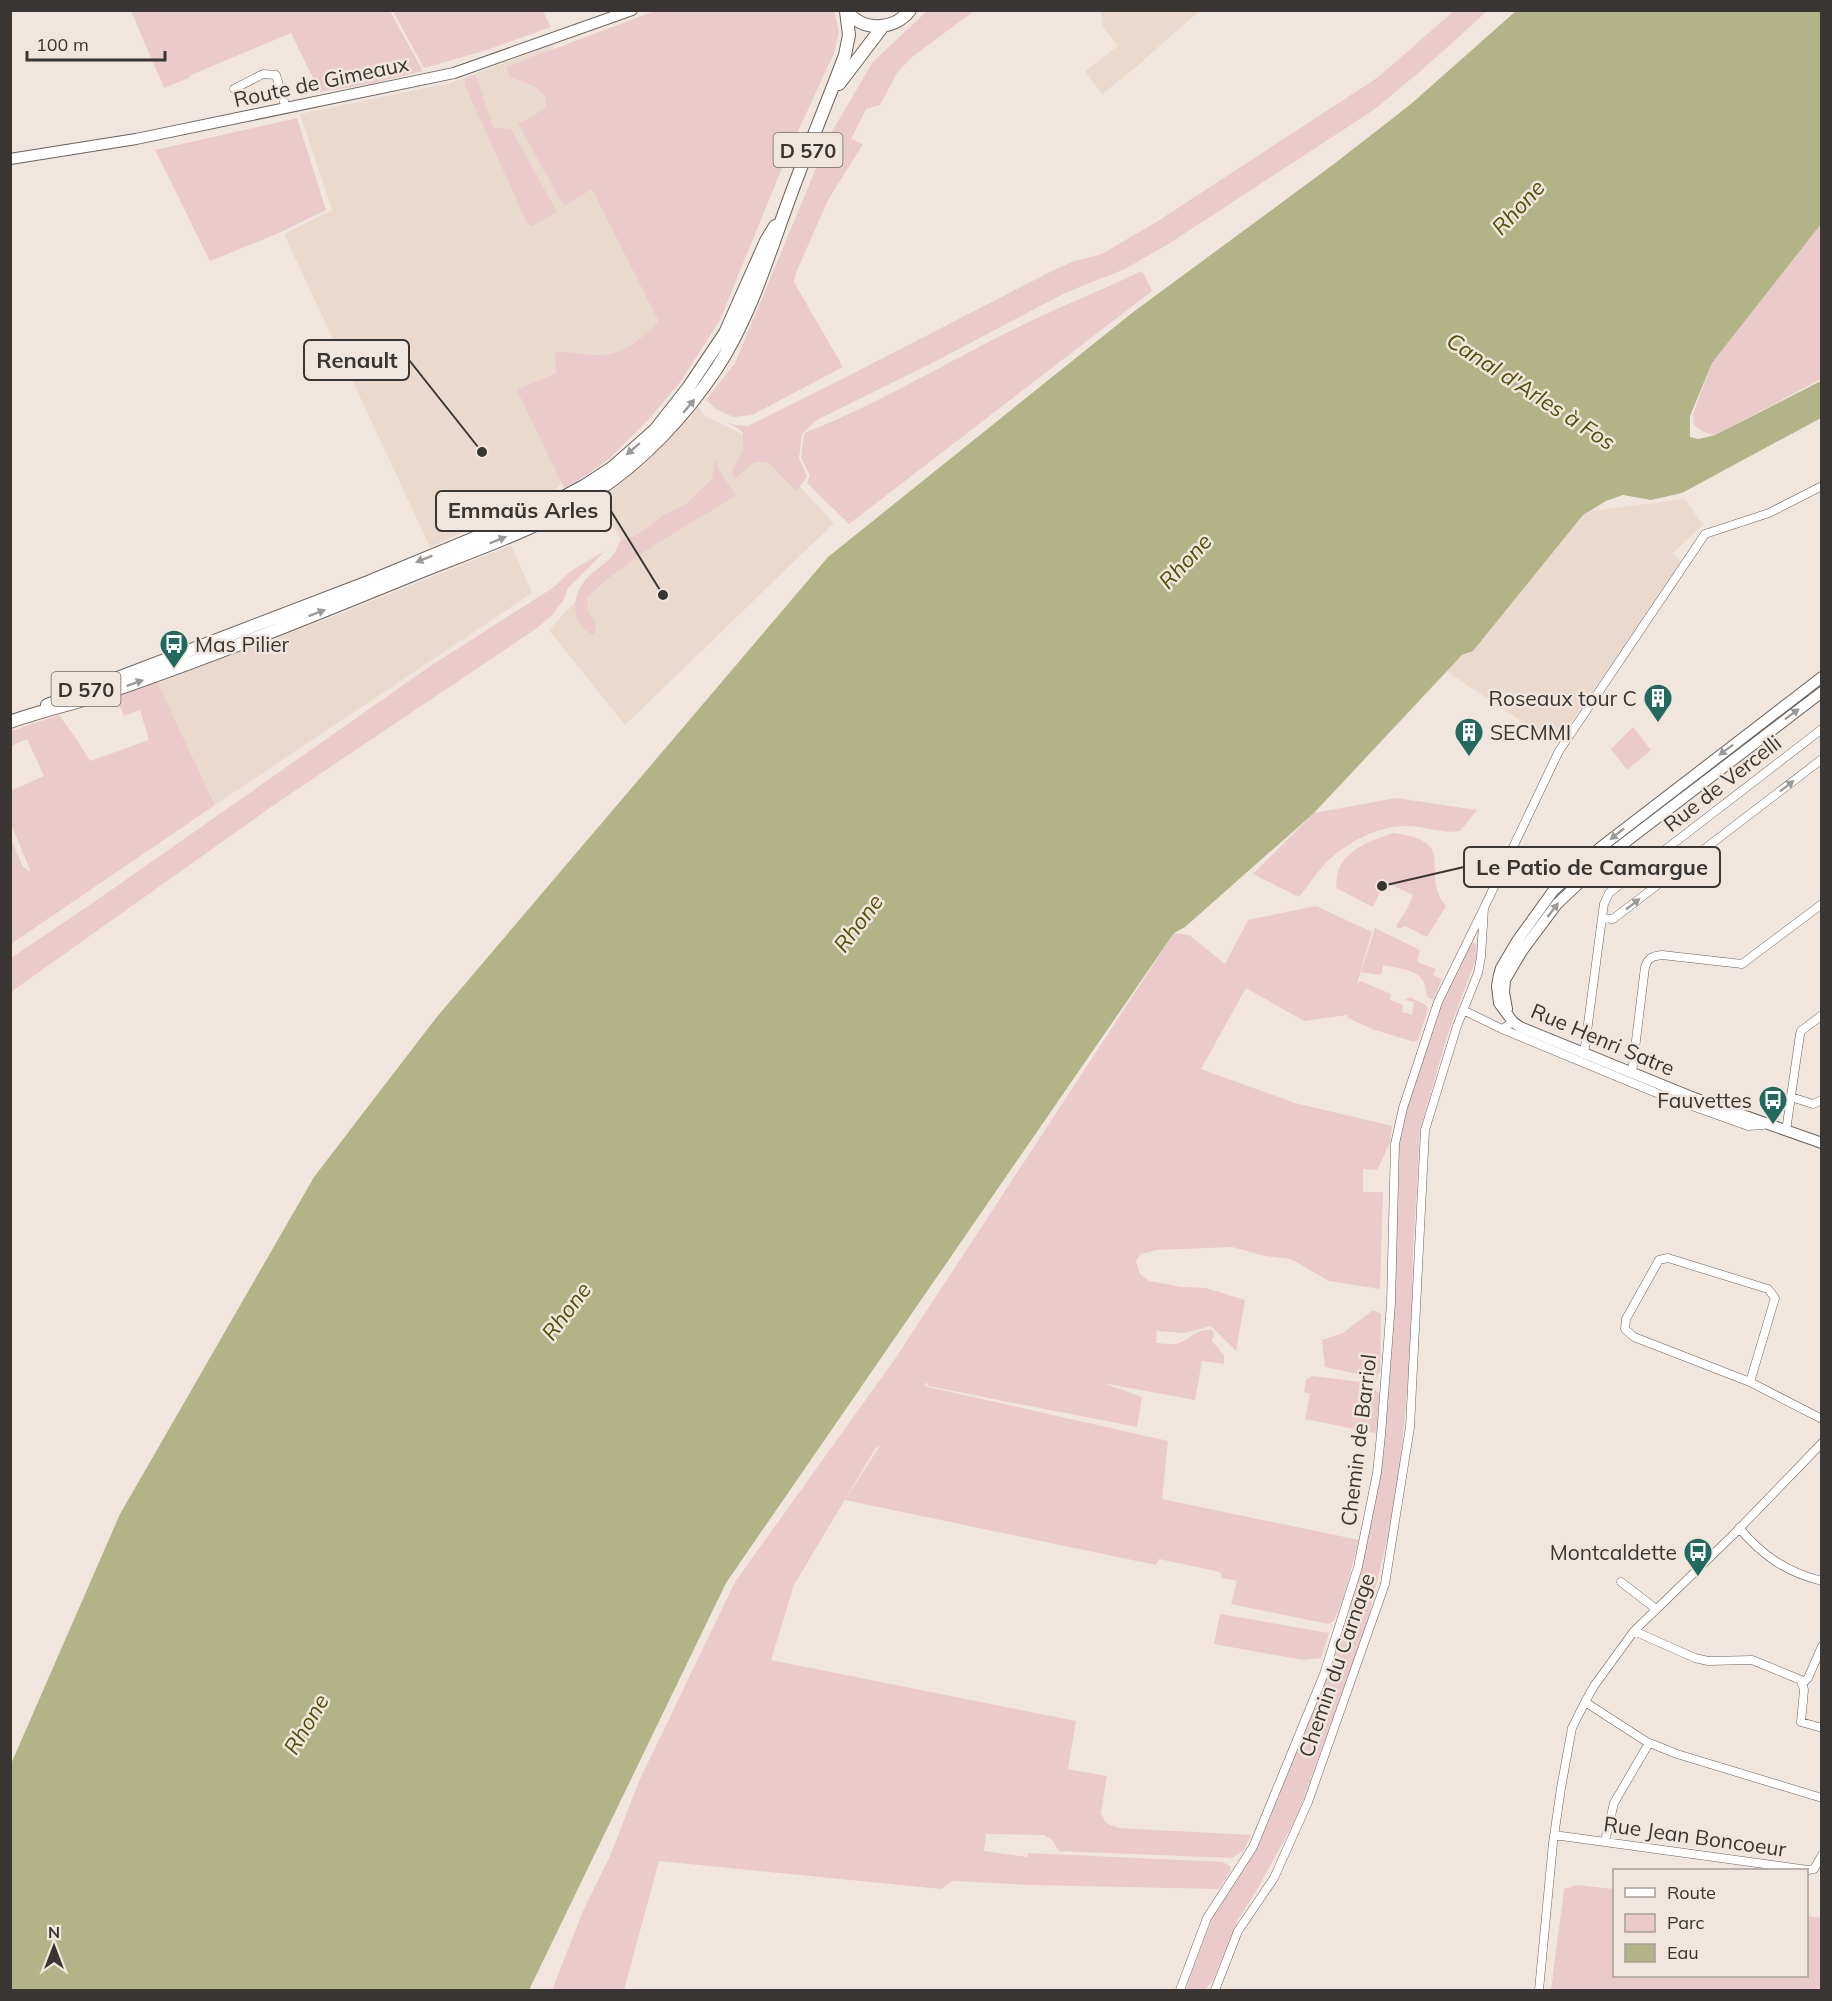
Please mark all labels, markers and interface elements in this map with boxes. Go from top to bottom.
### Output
scale bar [27,24,165,62]
text: 100 m [36,33,89,56]
street label: Route de Gimeaux [231,50,411,112]
road number: D 570 [774,133,842,167]
water label: Rhone [1485,173,1551,241]
water label: Canal d'Arles à Fos [1441,326,1621,456]
callout: Renault [304,340,409,380]
text: Renault [316,346,398,374]
one-way arrow [682,399,695,414]
one-way arrow [626,442,641,455]
callout: Emmaüs Arles [436,491,611,531]
text: Emmaüs Arles [448,496,598,524]
water label: Rhone [1152,527,1218,595]
one-way arrow [489,535,507,544]
one-way arrow [415,554,433,564]
one-way arrow [308,608,326,618]
bus stop icon: Mas Pilier [158,628,190,670]
place label: Mas Pilier [195,631,290,657]
road number: D 570 [52,672,121,706]
one-way arrow [126,677,144,687]
building icon: Roseaux tour C [1642,682,1674,724]
place label: Roseaux tour C [1489,685,1637,711]
one-way arrow [1785,709,1800,721]
building icon: SECMMI [1453,716,1485,758]
place label: SECMMI [1490,719,1571,745]
street label: Rue de Vercelli [1658,729,1786,837]
one-way arrow [1718,744,1733,756]
one-way arrow [1780,780,1795,792]
one-way arrow [1610,828,1626,840]
callout: Le Patio de Camargue [1464,847,1720,887]
text: Le Patio de Camargue [1476,853,1708,881]
water label: Rhone [827,888,889,958]
one-way arrow [1625,898,1641,911]
one-way arrow [1547,902,1559,917]
street label: Rue Henri Satre [1527,997,1679,1081]
bus stop icon: Fauvettes [1757,1084,1789,1126]
place label: Fauvettes [1657,1087,1752,1113]
water label: Rhone [535,1276,597,1346]
street label: Chemin de Barriol [1335,1353,1381,1527]
bus stop icon: Montcaldette [1682,1536,1714,1578]
place label: Montcaldette [1550,1539,1677,1565]
street label: Chemin du Carnage [1292,1570,1380,1760]
water label: Rhone [277,1689,335,1759]
street label: Rue Jean Boncoeur [1602,1810,1788,1862]
legend [1613,1869,1808,1977]
text: Route [1667,1881,1716,1904]
text: Parc [1667,1911,1705,1934]
north arrow [24,1917,84,1977]
text: N [48,1922,60,1942]
text: Eau [1667,1941,1699,1964]

